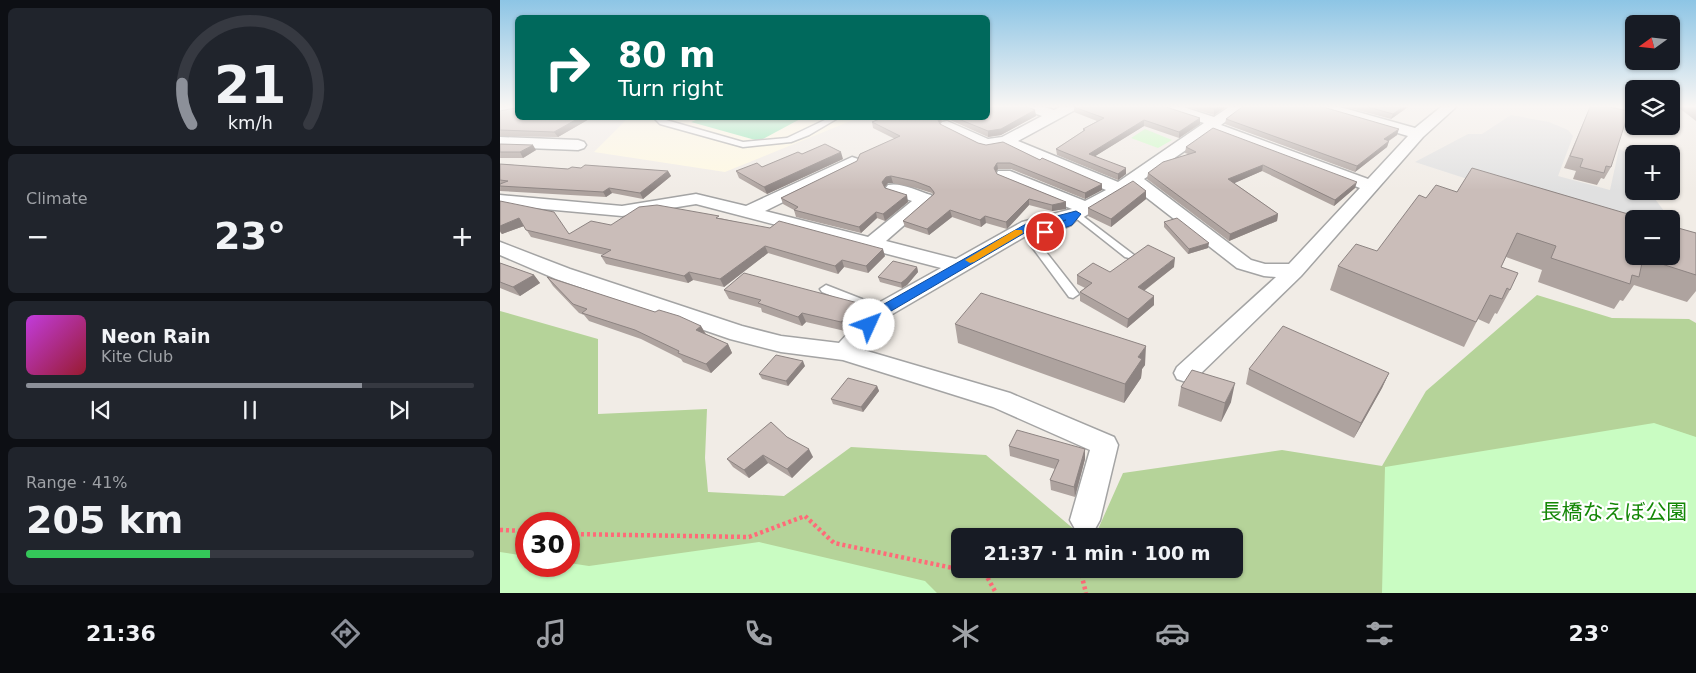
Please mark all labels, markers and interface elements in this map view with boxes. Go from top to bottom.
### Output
north arrow [1625,15,1680,70]
map controls [1625,15,1680,265]
icon: right [535,35,600,100]
text: 80 m [618,35,715,75]
text: 21 [214,55,286,115]
text: Turn right [618,76,723,101]
button: layers [1625,80,1680,135]
text: km/h [227,112,273,133]
button: + [1625,145,1680,200]
text: Climate [26,189,88,208]
button: − [1625,210,1680,265]
pin [1024,211,1066,253]
text: 23° [214,214,286,258]
icon: arrive [1031,218,1059,246]
text: − [26,220,49,253]
text: + [451,220,474,253]
position arrow [842,298,894,350]
text: Neon Rain [101,325,210,347]
text: Kite Club [101,347,173,366]
icon: previous [87,396,115,424]
icon: pause [236,396,264,424]
icon: next [385,396,413,424]
text: Range · 41% [26,473,128,492]
text: 205 km [26,498,183,542]
park label: 長橋なえぼ公園 [1541,500,1688,524]
speed limit sign: 30 [515,512,580,577]
text: 21:37 · 1 min · 100 m [983,542,1211,564]
icon: directions [328,616,363,651]
icon: music [534,616,569,651]
icon: phone [741,616,776,651]
icon: climate [948,616,983,651]
icon: car [1155,616,1190,651]
icon: filters [1362,616,1397,651]
text: 21:36 [86,621,156,646]
text: 23° [1568,621,1610,646]

